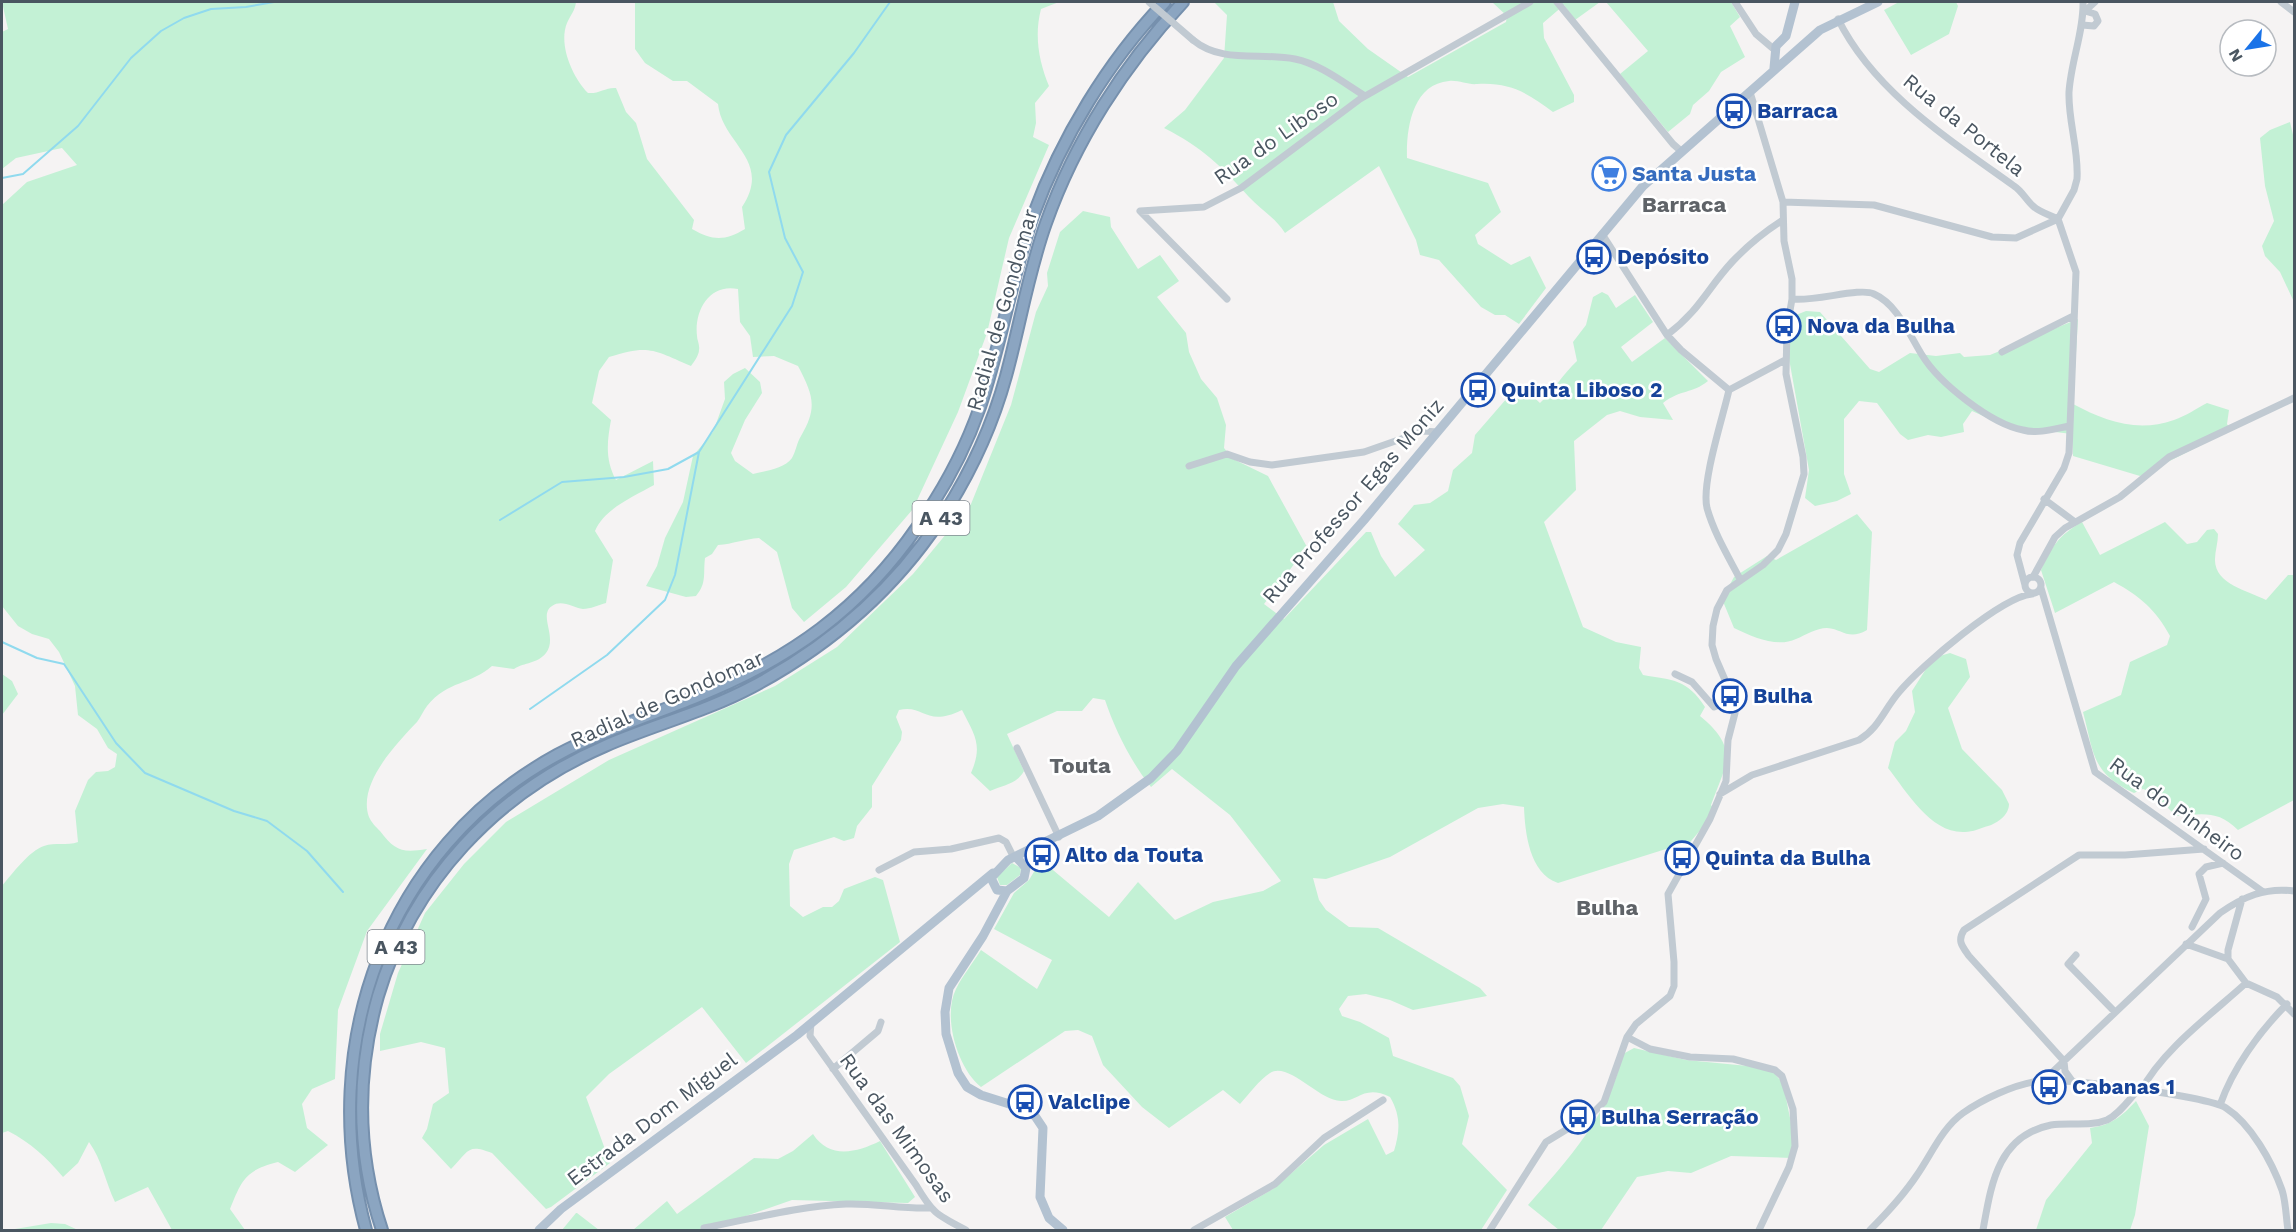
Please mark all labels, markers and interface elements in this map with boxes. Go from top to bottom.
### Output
north arrow [2218,18,2278,78]
text: N [2224,45,2247,65]
street label: Rua da Portela [1898,68,2030,181]
street label: Rua do Liboso [1209,86,1343,190]
bus stop icon: Barraca [1716,93,1752,129]
place label: Barraca [1757,98,1838,123]
supermarket icon: Santa Justa [1591,156,1627,192]
place label: Santa Justa [1632,161,1757,186]
district label: Barraca [1642,192,1726,217]
street label: Radial de Gondomar [961,206,1042,414]
bus stop icon: Depósito [1576,239,1612,275]
place label: Depósito [1617,244,1709,269]
bus stop icon: Nova da Bulha [1766,308,1802,344]
place label: Nova da Bulha [1807,313,1956,338]
bus stop icon: Quinta Liboso 2 [1460,372,1496,408]
place label: Quinta Liboso 2 [1501,377,1663,402]
street label: Rua Professor Egas Moniz [1257,393,1449,608]
road number: A 43 [912,501,970,535]
street label: Radial de Gondomar [566,644,768,752]
bus stop icon: Bulha [1712,678,1748,714]
place label: Bulha [1753,683,1813,708]
street label: Rua do Pinheiro [2105,751,2250,866]
district label: Touta [1049,753,1111,778]
bus stop icon: Alto da Touta [1024,837,1060,873]
bus stop icon: Quinta da Bulha [1664,840,1700,876]
place label: Alto da Touta [1065,842,1204,867]
place label: Quinta da Bulha [1705,845,1871,870]
district label: Bulha [1576,895,1638,920]
road number: A 43 [368,930,424,964]
street label: Estrada Dom Miguel [562,1046,742,1191]
street label: Rua das Mimosas [835,1048,960,1207]
bus stop icon: Cabanas 1 [2031,1069,2067,1105]
place label: Cabanas 1 [2072,1074,2175,1099]
bus stop icon: Valclipe [1007,1084,1043,1120]
place label: Valclipe [1048,1089,1130,1114]
bus stop icon: Bulha Serração [1560,1099,1596,1135]
place label: Bulha Serração [1601,1104,1759,1129]

